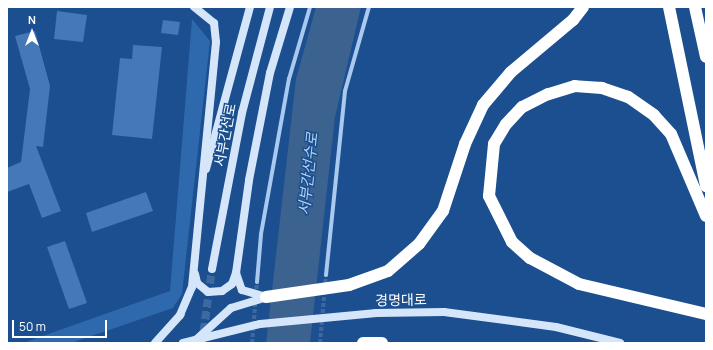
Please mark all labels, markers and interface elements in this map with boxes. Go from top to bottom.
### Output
north arrow [12,12,52,52]
text: N [28,12,36,27]
street label: 서부간선로 [211,102,239,168]
water label: 서부간선수로 [295,132,321,216]
street label: 경명대로 [375,291,427,309]
scale bar [14,312,109,338]
text: 50 m [19,318,46,335]

